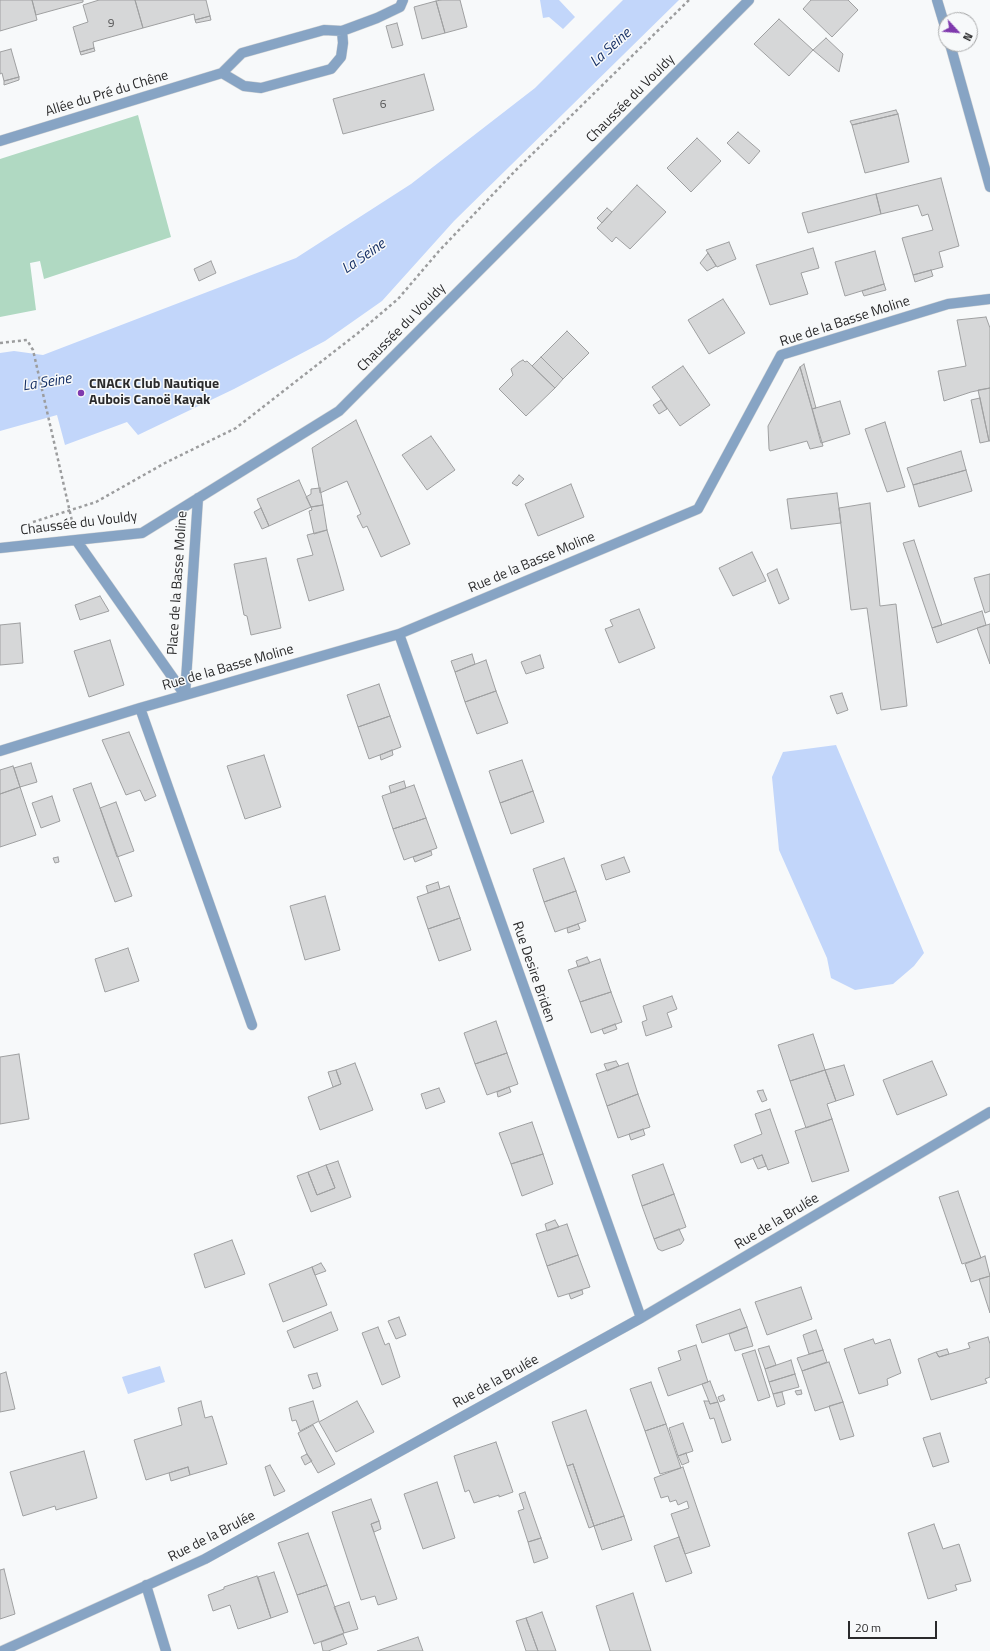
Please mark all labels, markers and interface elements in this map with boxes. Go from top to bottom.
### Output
north arrow [938,12,978,52]
house number: 9 [108,17,114,31]
water label: La Seine [587,25,635,71]
text: N [959,30,977,44]
street label: Chaussée du Vouldy [583,51,679,147]
street label: Allée du Pré du Chêne [43,67,171,121]
house number: 6 [380,98,386,112]
water label: La Seine [339,236,389,278]
street label: Chaussée du Vouldy [354,280,450,376]
street label: Rue de la Basse Moline [778,293,912,351]
water label: La Seine [21,370,73,396]
place label: CNACK Club Nautique Aubois Canoë Kayak [89,377,219,410]
marker: CNACK Club Nautique Aubois Canoë Kayak [76,388,86,398]
street label: Chaussée du Vouldy [20,508,138,540]
street label: Place de la Basse Moline [165,510,191,656]
street label: Rue de la Basse Moline [466,529,598,597]
street label: Rue de la Basse Moline [160,641,296,695]
street label: Rue Desire Briden [508,920,558,1024]
street label: Rue de la Brulée [732,1190,822,1254]
street label: Rue de la Brulée [450,1352,542,1412]
street label: Rue de la Brulée [166,1508,258,1566]
scale bar [850,1613,939,1639]
text: 20 m [855,1618,881,1637]

